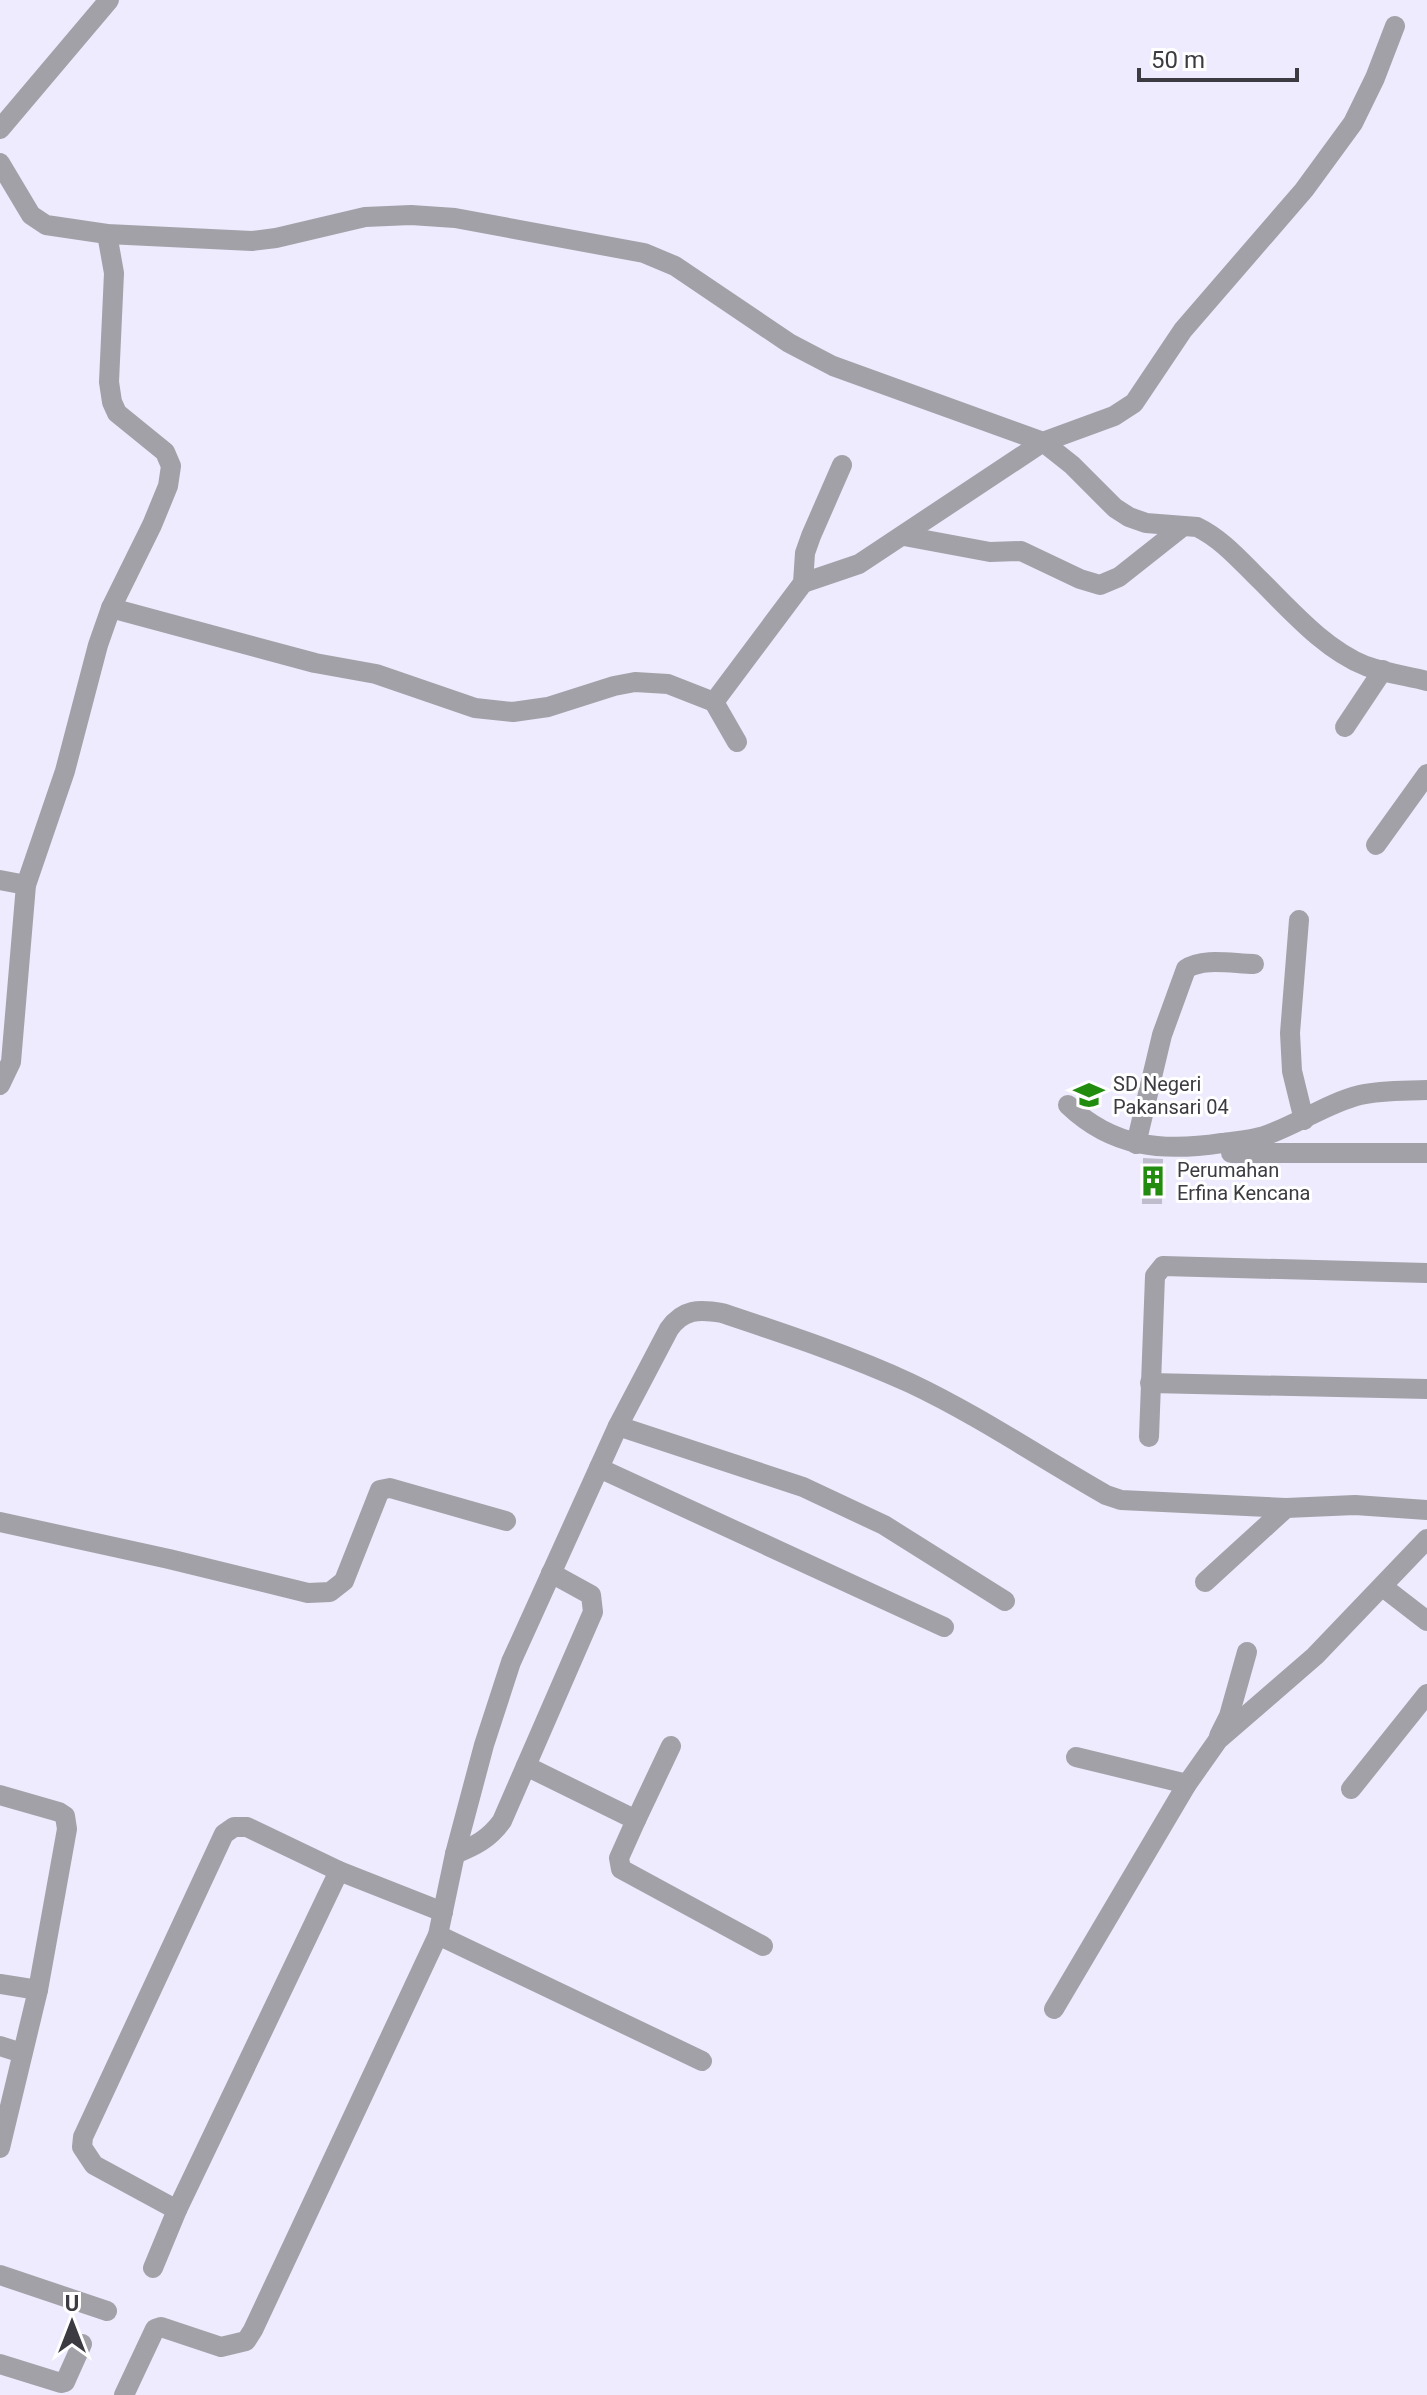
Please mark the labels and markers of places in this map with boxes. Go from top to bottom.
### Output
place label: SD Negeri Pakansari 04 [1113,1072,1229,1119]
school or university icon: SD Negeri Pakansari 04 [1072,1078,1106,1112]
place label: Perumahan Erfina Kencana [1177,1158,1310,1205]
building icon: Perumahan Erfina Kencana [1136,1164,1170,1198]

